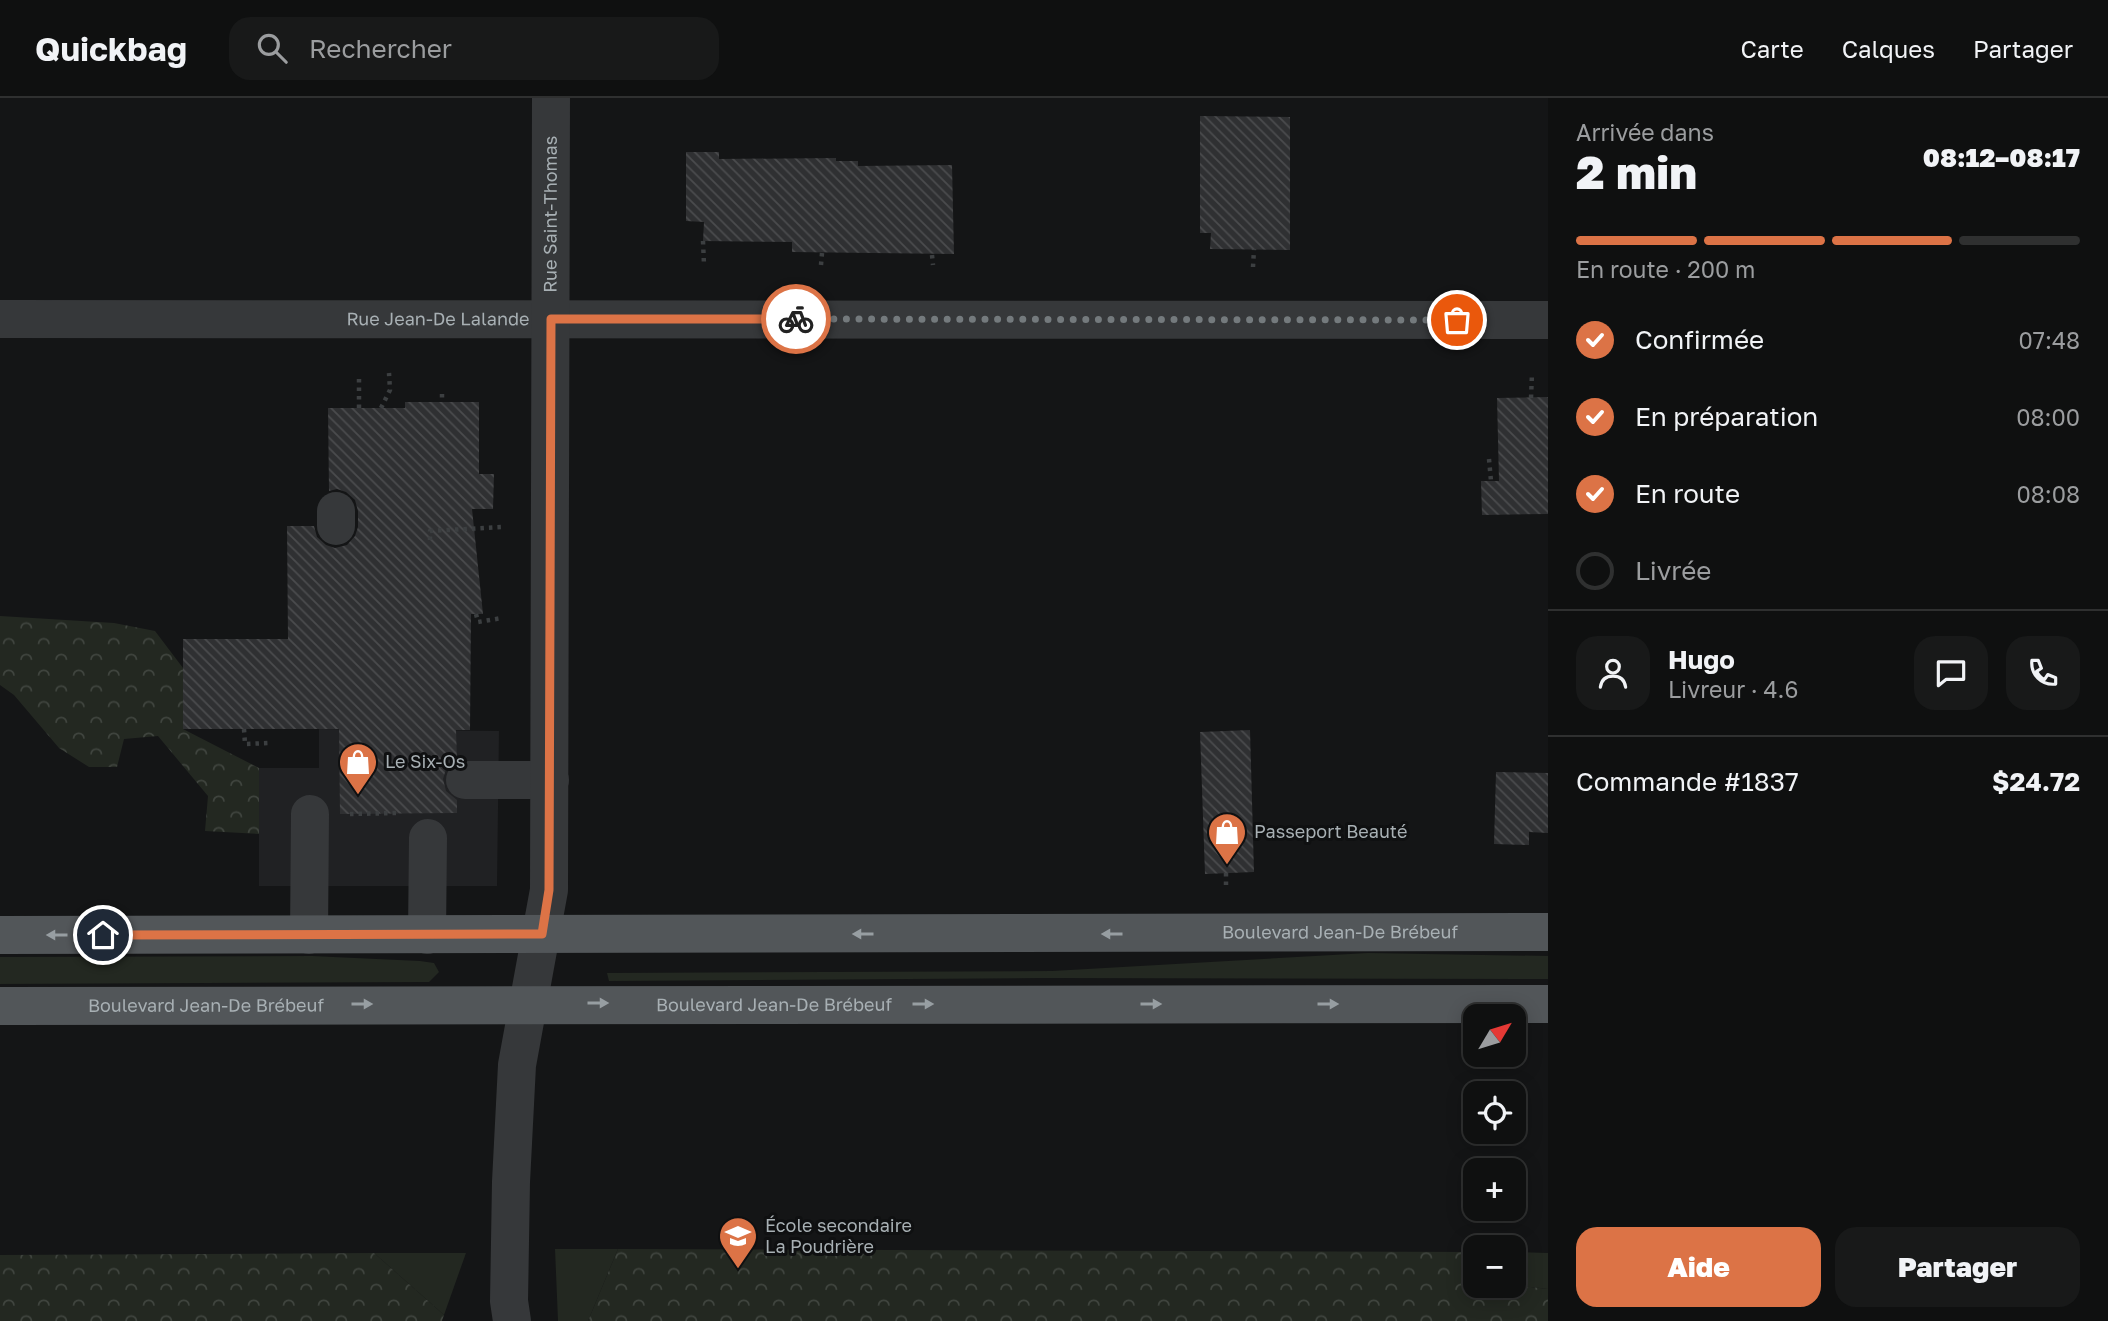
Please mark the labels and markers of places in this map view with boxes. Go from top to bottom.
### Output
pin [1427,290,1487,350]
shop icon: Le Six-Os [337,741,379,796]
place label: Le Six-Os [385,750,465,772]
shop icon: Passeport Beauté [1206,811,1248,866]
place label: Passeport Beauté [1254,820,1407,842]
pin [73,905,133,965]
place label: École secondaire La Poudrière [765,1214,912,1257]
school or university icon: École secondaire La Poudrière [717,1215,759,1270]

